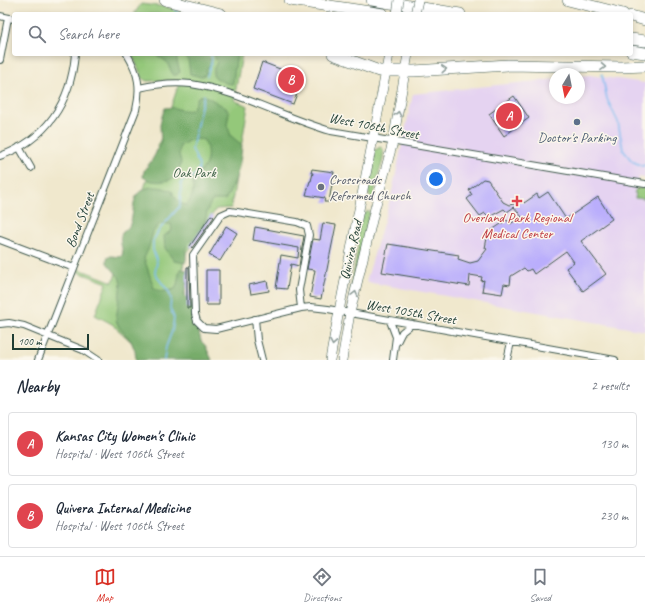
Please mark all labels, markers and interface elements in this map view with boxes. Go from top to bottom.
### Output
search box [12,12,633,56]
icon: search [26,23,48,45]
text: Search here [58,25,119,44]
one-way arrow [600,62,606,71]
one-way arrow [441,64,447,73]
pin: B [278,65,304,95]
north arrow [549,68,585,104]
pin: A [496,101,522,131]
street label: West 106th Street [328,109,422,143]
one-way arrow [393,110,402,117]
marker: Doctor's Parking [572,117,582,127]
place label: Doctor's Parking [538,129,617,146]
park label: Oak Park [172,164,216,181]
your location [426,169,446,189]
place label: Crossroads Reformed Church [329,171,411,204]
marker: Crossroads Reformed Church [316,182,326,192]
street label: Bond Street [62,189,99,250]
marker: Overland Park Regional Medical Center [511,195,523,207]
place label: Overland Park Regional Medical Center [463,209,574,242]
street label: Quivira Road [336,216,367,281]
one-way arrow [350,291,358,297]
street label: West 105th Street [365,296,459,329]
scale bar [12,332,89,351]
text: 100 m [18,334,42,348]
one-way arrow [330,340,338,346]
text: Nearby [16,376,59,397]
text: 2 results [591,378,629,394]
text: Kansas City Women's Clinic [55,427,195,446]
text: A [27,436,33,452]
text: 130 m [600,436,628,452]
text: Hospital · West 106th Street [55,446,184,462]
text: Quivera Internal Medicine [55,499,190,518]
text: B [27,508,33,524]
text: 230 m [600,508,628,524]
text: Hospital · West 106th Street [55,518,184,534]
tab: Map [94,566,116,604]
tab: Directions [303,566,342,604]
tab: Saved [529,566,551,604]

